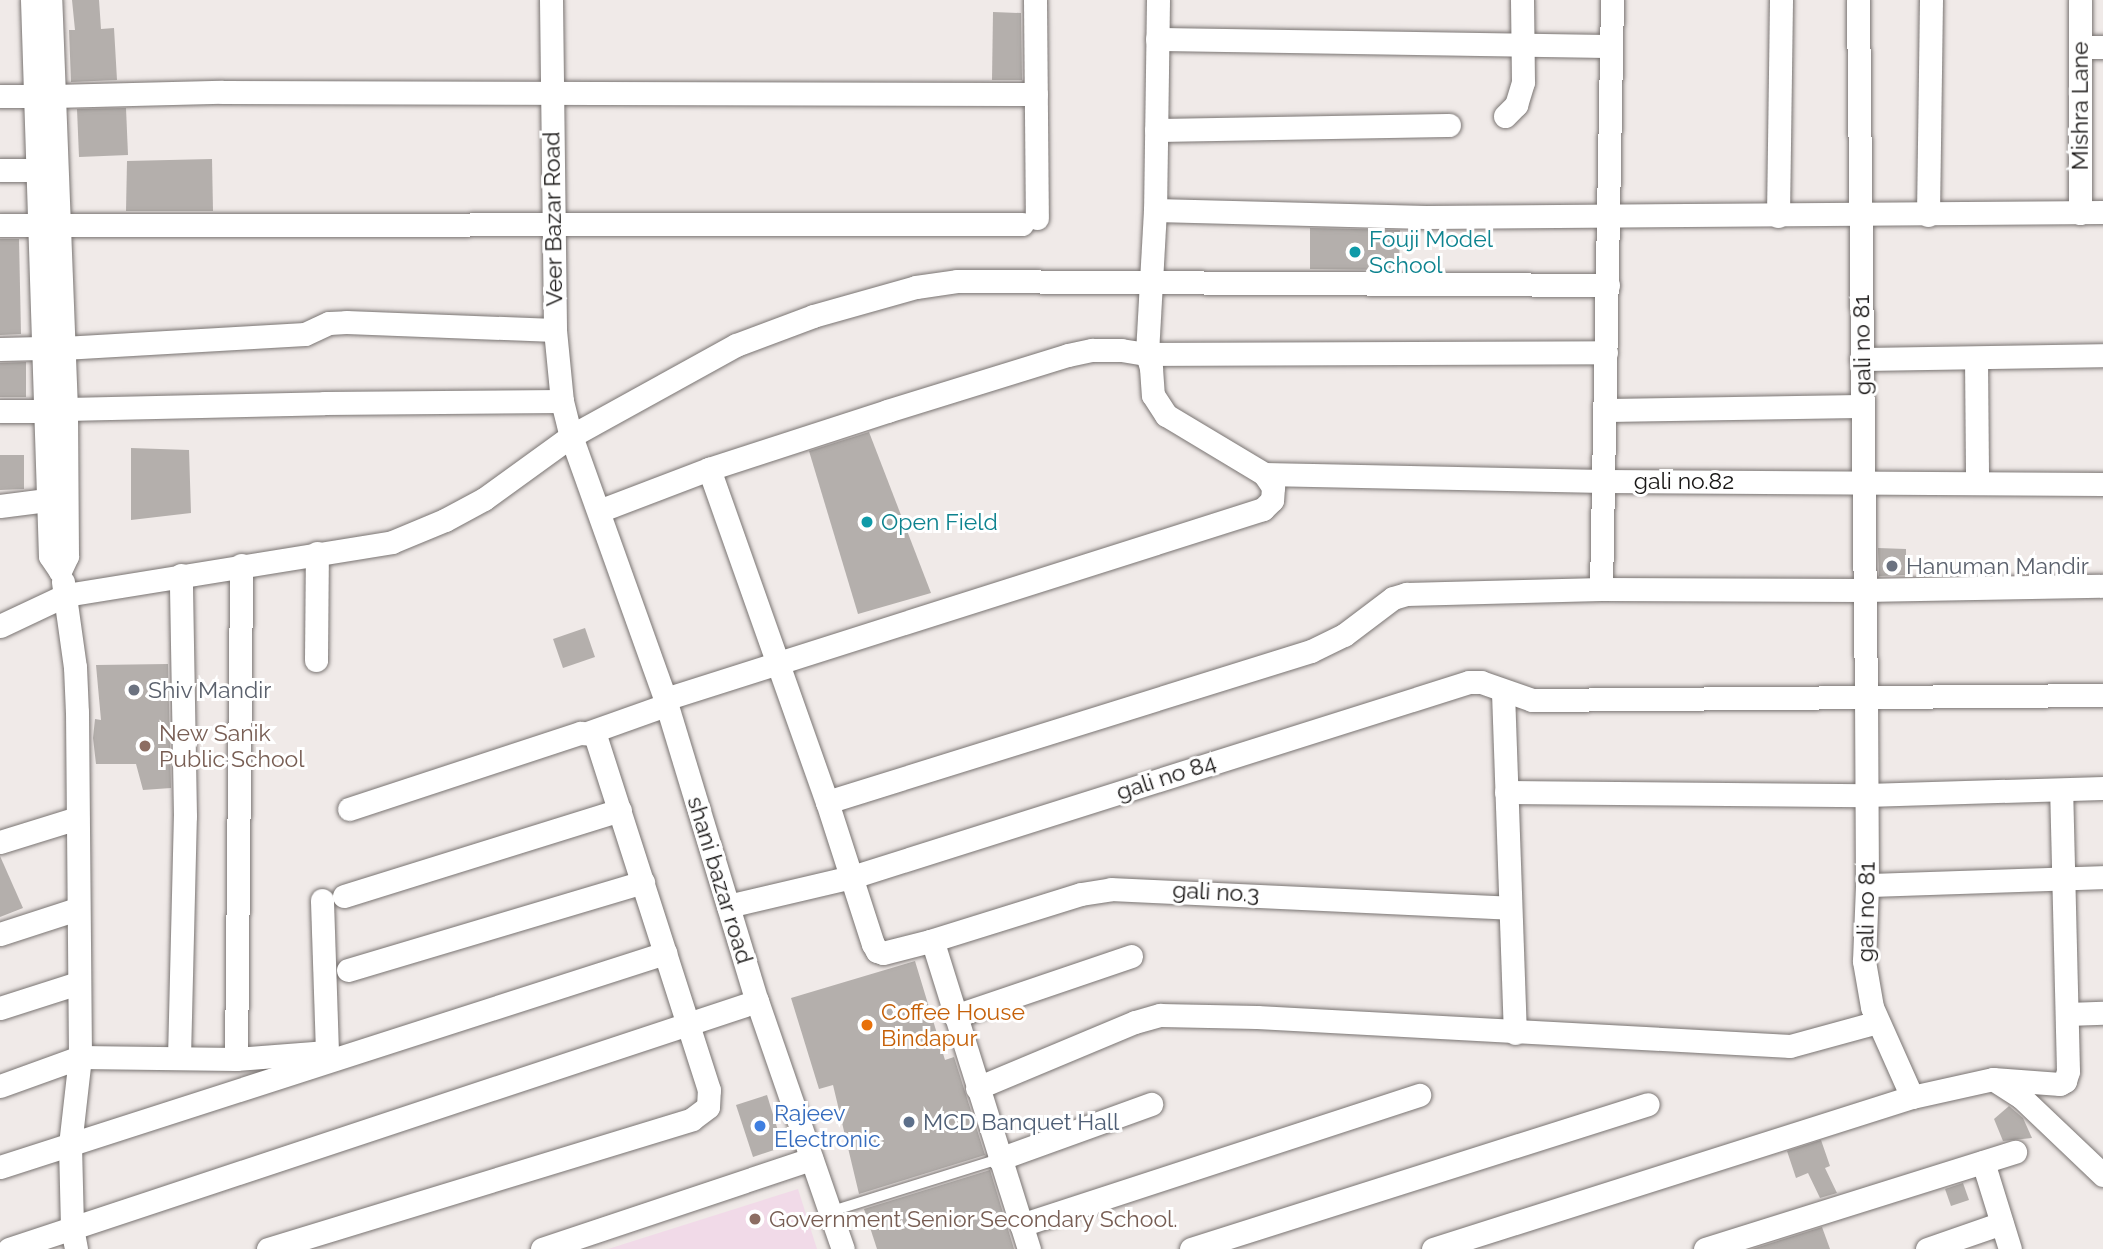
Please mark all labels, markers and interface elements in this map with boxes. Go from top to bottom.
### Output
street label: Mishra Lane [2066,42,2094,170]
street label: Veer Bazar Road [538,131,568,307]
place label: Fouji Model School [1369,225,1493,279]
marker: Fouji Model School [1347,244,1363,260]
street label: gali no 81 [1847,295,1877,395]
street label: gali no.82 [1634,467,1734,495]
place label: Open Field [881,508,998,536]
marker: Open Field [859,514,875,530]
place label: Hanuman Mandir [1906,552,2089,580]
marker: Hanuman Mandir [1884,558,1900,574]
place label: Shiv Mandir [148,676,272,704]
marker: Shiv Mandir [126,682,142,698]
place label: New Sanik Public School [159,719,305,773]
marker: New Sanik Public School [137,738,153,754]
street label: gali no 84 [1113,748,1219,806]
street label: shani bazar road [681,793,759,967]
street label: gali no 81 [1851,862,1881,962]
street label: gali no.3 [1172,876,1260,908]
place label: Coffee House Bindapur [881,998,1025,1052]
marker: Coffee House Bindapur [859,1017,875,1033]
place label: Rajeev Electronic [774,1099,881,1153]
place label: MCD Banquet Hall [923,1108,1119,1136]
marker: MCD Banquet Hall [901,1114,917,1130]
marker: Rajeev Electronic [752,1118,768,1134]
place label: Government Senior Secondary School. [769,1205,1179,1233]
marker: Government Senior Secondary School. [747,1211,763,1227]

